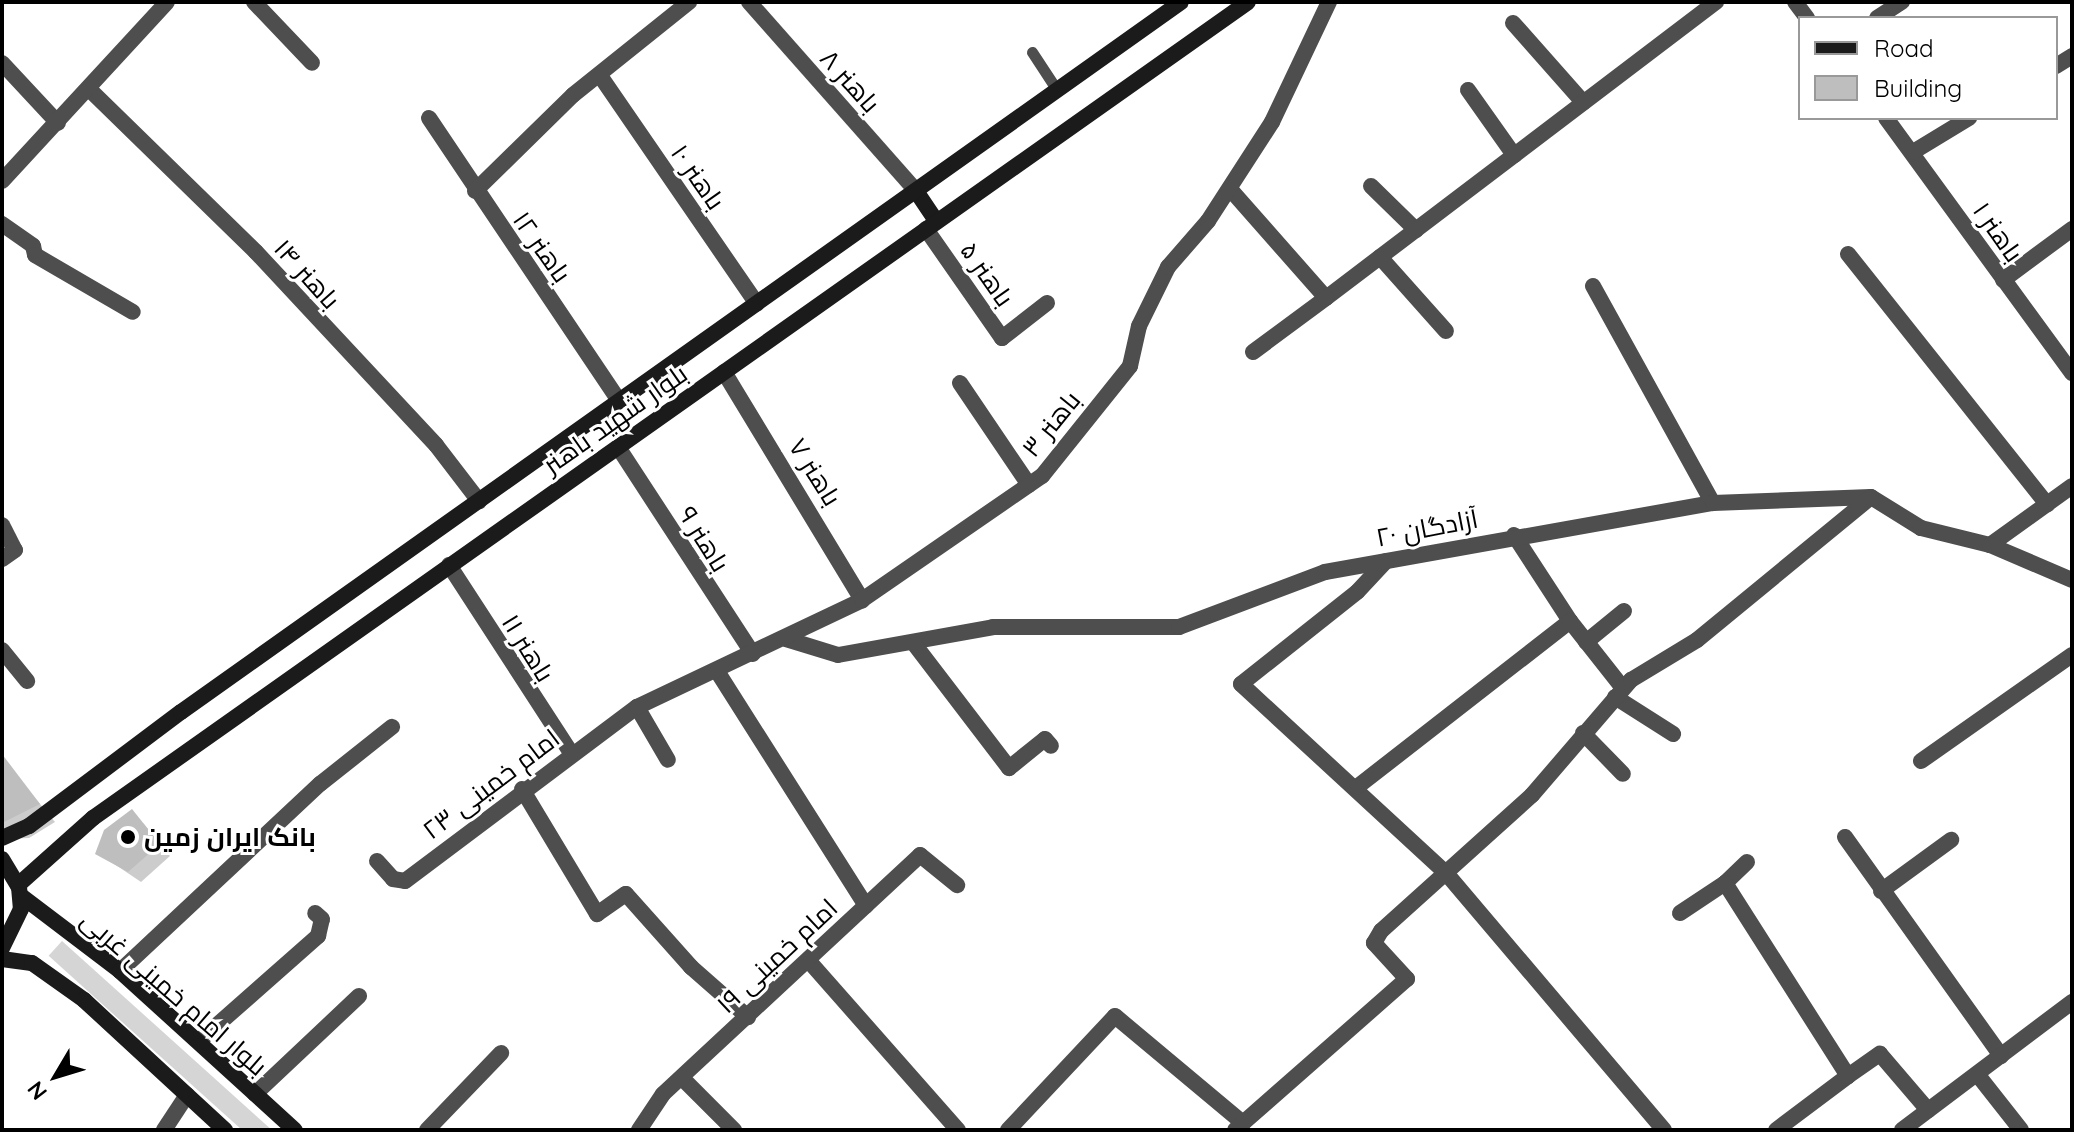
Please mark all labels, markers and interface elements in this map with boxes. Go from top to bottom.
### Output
legend [1798,16,2058,120]
text: Road [1874,33,1934,63]
street label: باهنر ۸ [814,43,886,119]
text: Building [1874,73,1962,103]
street label: باهنر ۱۰ [664,138,732,216]
street label: باهنر ۱ [1966,196,2030,268]
street label: باهنر ۱۲ [506,205,578,289]
street label: باهنر ۱۴ [268,233,346,315]
street label: باهنر ۵ [954,236,1020,312]
street label: بلوار شهید باهنر [537,358,693,480]
street label: باهنر ۳ [1015,385,1087,463]
street label: باهنر ۷ [782,432,848,512]
street label: باهنر ۹ [672,500,736,578]
street label: آزادگان ۲۰ [1373,503,1481,553]
street label: باهنر ۱۱ [495,608,561,688]
street label: امام خمینی ۲۳ [416,722,566,846]
place label: بانک ایران زمین [144,821,316,853]
marker: بانک ایران زمین [119,828,137,846]
street label: امام خمینی ۱۹ [710,892,844,1020]
street label: بلوار امام خمینی غربی [75,904,273,1082]
north arrow [16,1036,96,1116]
text: N [21,1076,53,1106]

